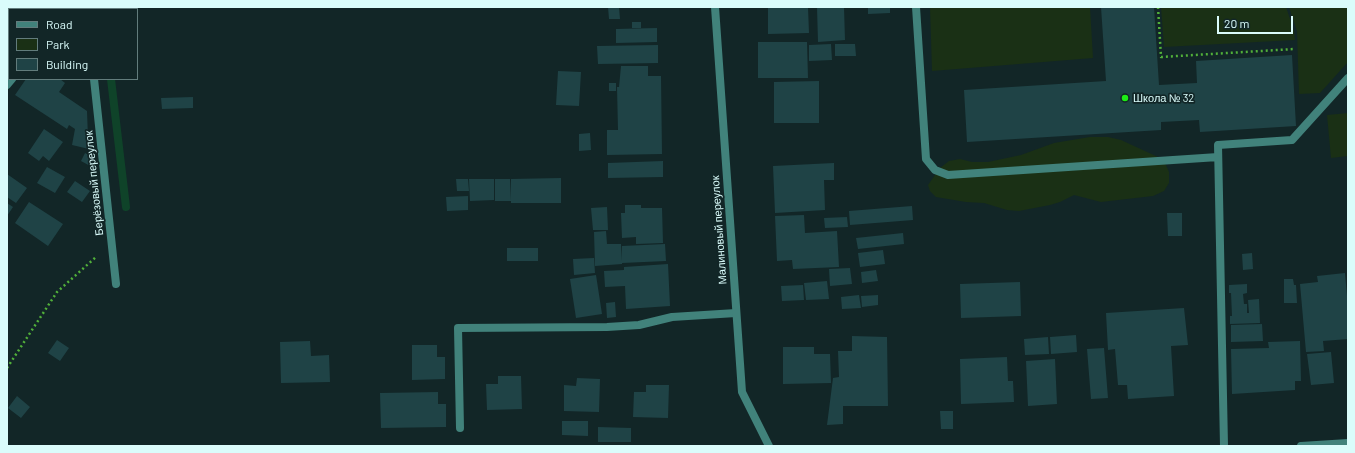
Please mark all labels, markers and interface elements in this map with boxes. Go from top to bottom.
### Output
legend [8,8,138,80]
scale bar [1219,8,1295,34]
text: 20 m [1224,16,1250,30]
text: Road [46,17,73,31]
text: Park [46,37,70,51]
text: Building [46,57,88,71]
place label: Школа № 32 [1133,91,1194,105]
marker: Школа № 32 [1120,93,1130,103]
street label: Берёзовый переулок [82,130,106,236]
street label: Малиновый переулок [709,175,729,285]

